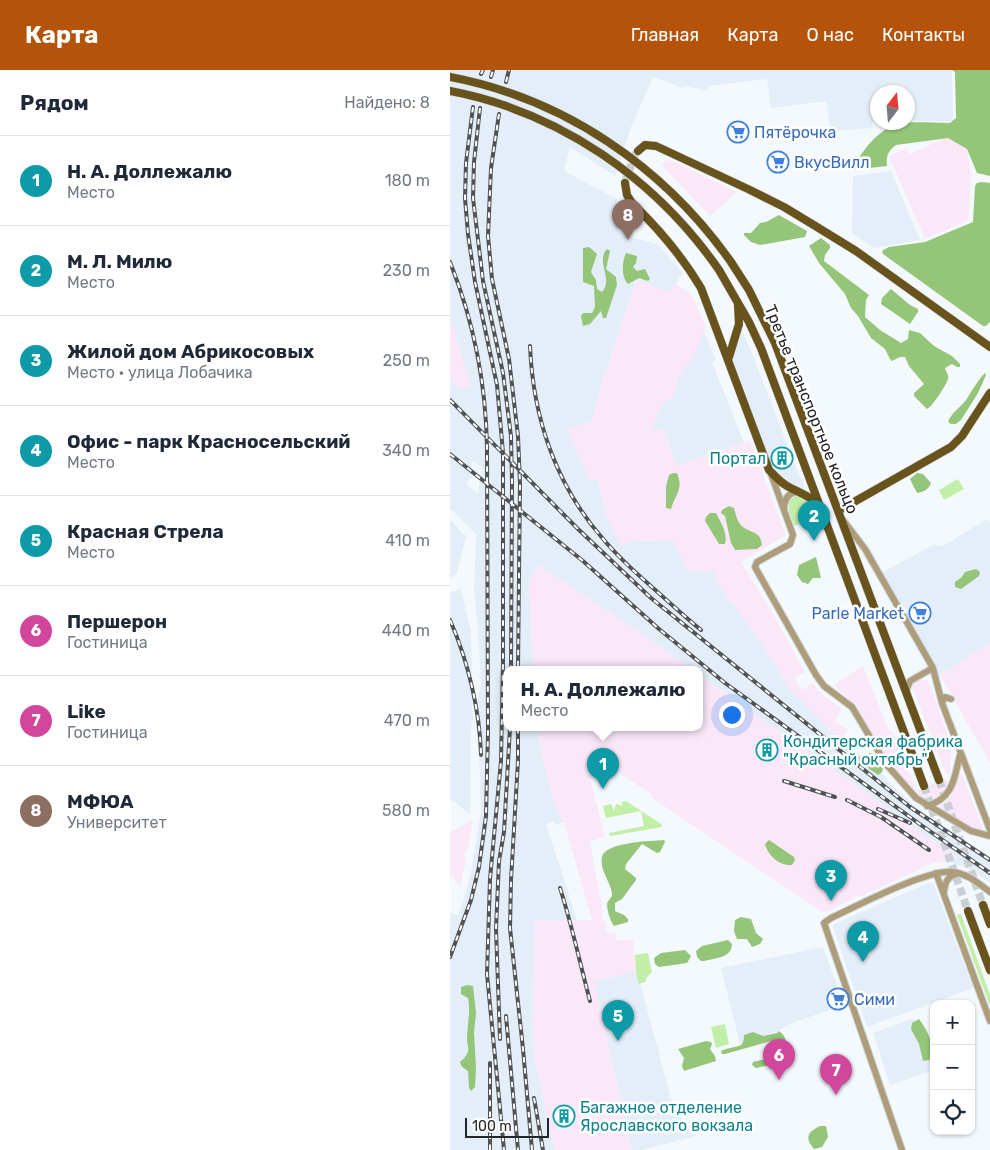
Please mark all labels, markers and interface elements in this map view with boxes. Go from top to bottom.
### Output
text: Карта [25,21,98,49]
text: Главная [631,24,699,46]
text: Карта [727,24,779,46]
text: О нас [807,24,854,46]
text: Контакты [882,24,965,46]
north arrow [870,85,915,130]
text: Рядом [20,90,89,115]
text: Найдено: 8 [344,93,430,112]
supermarket icon: Пятёрочка [726,120,750,144]
place label: Пятёрочка [754,123,836,142]
supermarket icon: ВкусВилл [766,150,790,174]
place label: ВкусВилл [794,153,870,172]
text: Н. А. Доллежалю [67,160,232,183]
text: 1 [32,171,40,190]
text: 180 m [385,171,430,190]
text: Место [67,183,115,202]
pin: 8 [612,199,644,240]
text: М. Л. Милю [67,250,172,273]
text: 2 [31,261,41,280]
text: 230 m [383,261,430,280]
text: Место [67,273,115,292]
street label: Третье транспортное кольцо [761,302,862,516]
text: Жилой дом Абрикосовых [67,340,314,363]
text: 3 [31,351,41,370]
text: 250 m [383,351,430,370]
text: Место · улица Лобачика [67,363,252,382]
text: Офис - парк Красносельский [67,430,350,453]
text: 4 [31,441,41,460]
text: 340 m [382,441,430,460]
building icon: Портал [770,446,794,470]
place label: Портал [710,449,766,468]
text: Место [67,453,115,472]
pin: 2 [798,500,830,541]
text: Красная Стрела [67,520,224,543]
text: 5 [31,531,41,550]
text: 410 m [385,531,430,550]
text: Место [67,543,115,562]
supermarket icon: Parle Market [908,601,932,625]
place label: Parle Market [812,604,904,623]
text: Першерон [67,610,167,633]
text: 6 [31,621,41,640]
text: 440 m [382,621,430,640]
text: Гостиница [67,633,148,652]
popup [503,666,703,731]
text: Н. А. Доллежалю [521,678,685,701]
text: Like [67,700,106,723]
text: Место [521,701,568,720]
your location [719,702,745,728]
text: 7 [31,711,41,730]
text: 470 m [384,711,430,730]
text: Гостиница [67,723,148,742]
place label: Кондитерская фабрика "Красный октябрь" [783,732,963,769]
building icon: Кондитерская фабрика "Красный октябрь" [755,738,779,762]
pin: 1 [587,748,619,789]
text: МФЮА [67,790,134,813]
text: 8 [31,801,41,820]
text: 580 m [382,801,430,820]
text: Университет [67,813,167,832]
pin: 3 [815,860,847,901]
pin: 4 [847,921,879,962]
supermarket icon: Сими [826,987,850,1011]
place label: Сими [854,990,895,1009]
pin: 5 [602,1000,634,1041]
map controls [930,1000,975,1135]
button: + [930,1000,975,1045]
pin: 6 [763,1039,795,1080]
button: − [930,1045,975,1090]
pin: 7 [820,1054,852,1095]
button: locate [930,1090,975,1135]
place label: Багажное отделение Ярославского вокзала [580,1098,753,1135]
building icon: Багажное отделение Ярославского вокзала [552,1104,576,1128]
scale bar [465,1115,549,1138]
text: 100 m [472,1118,512,1135]

